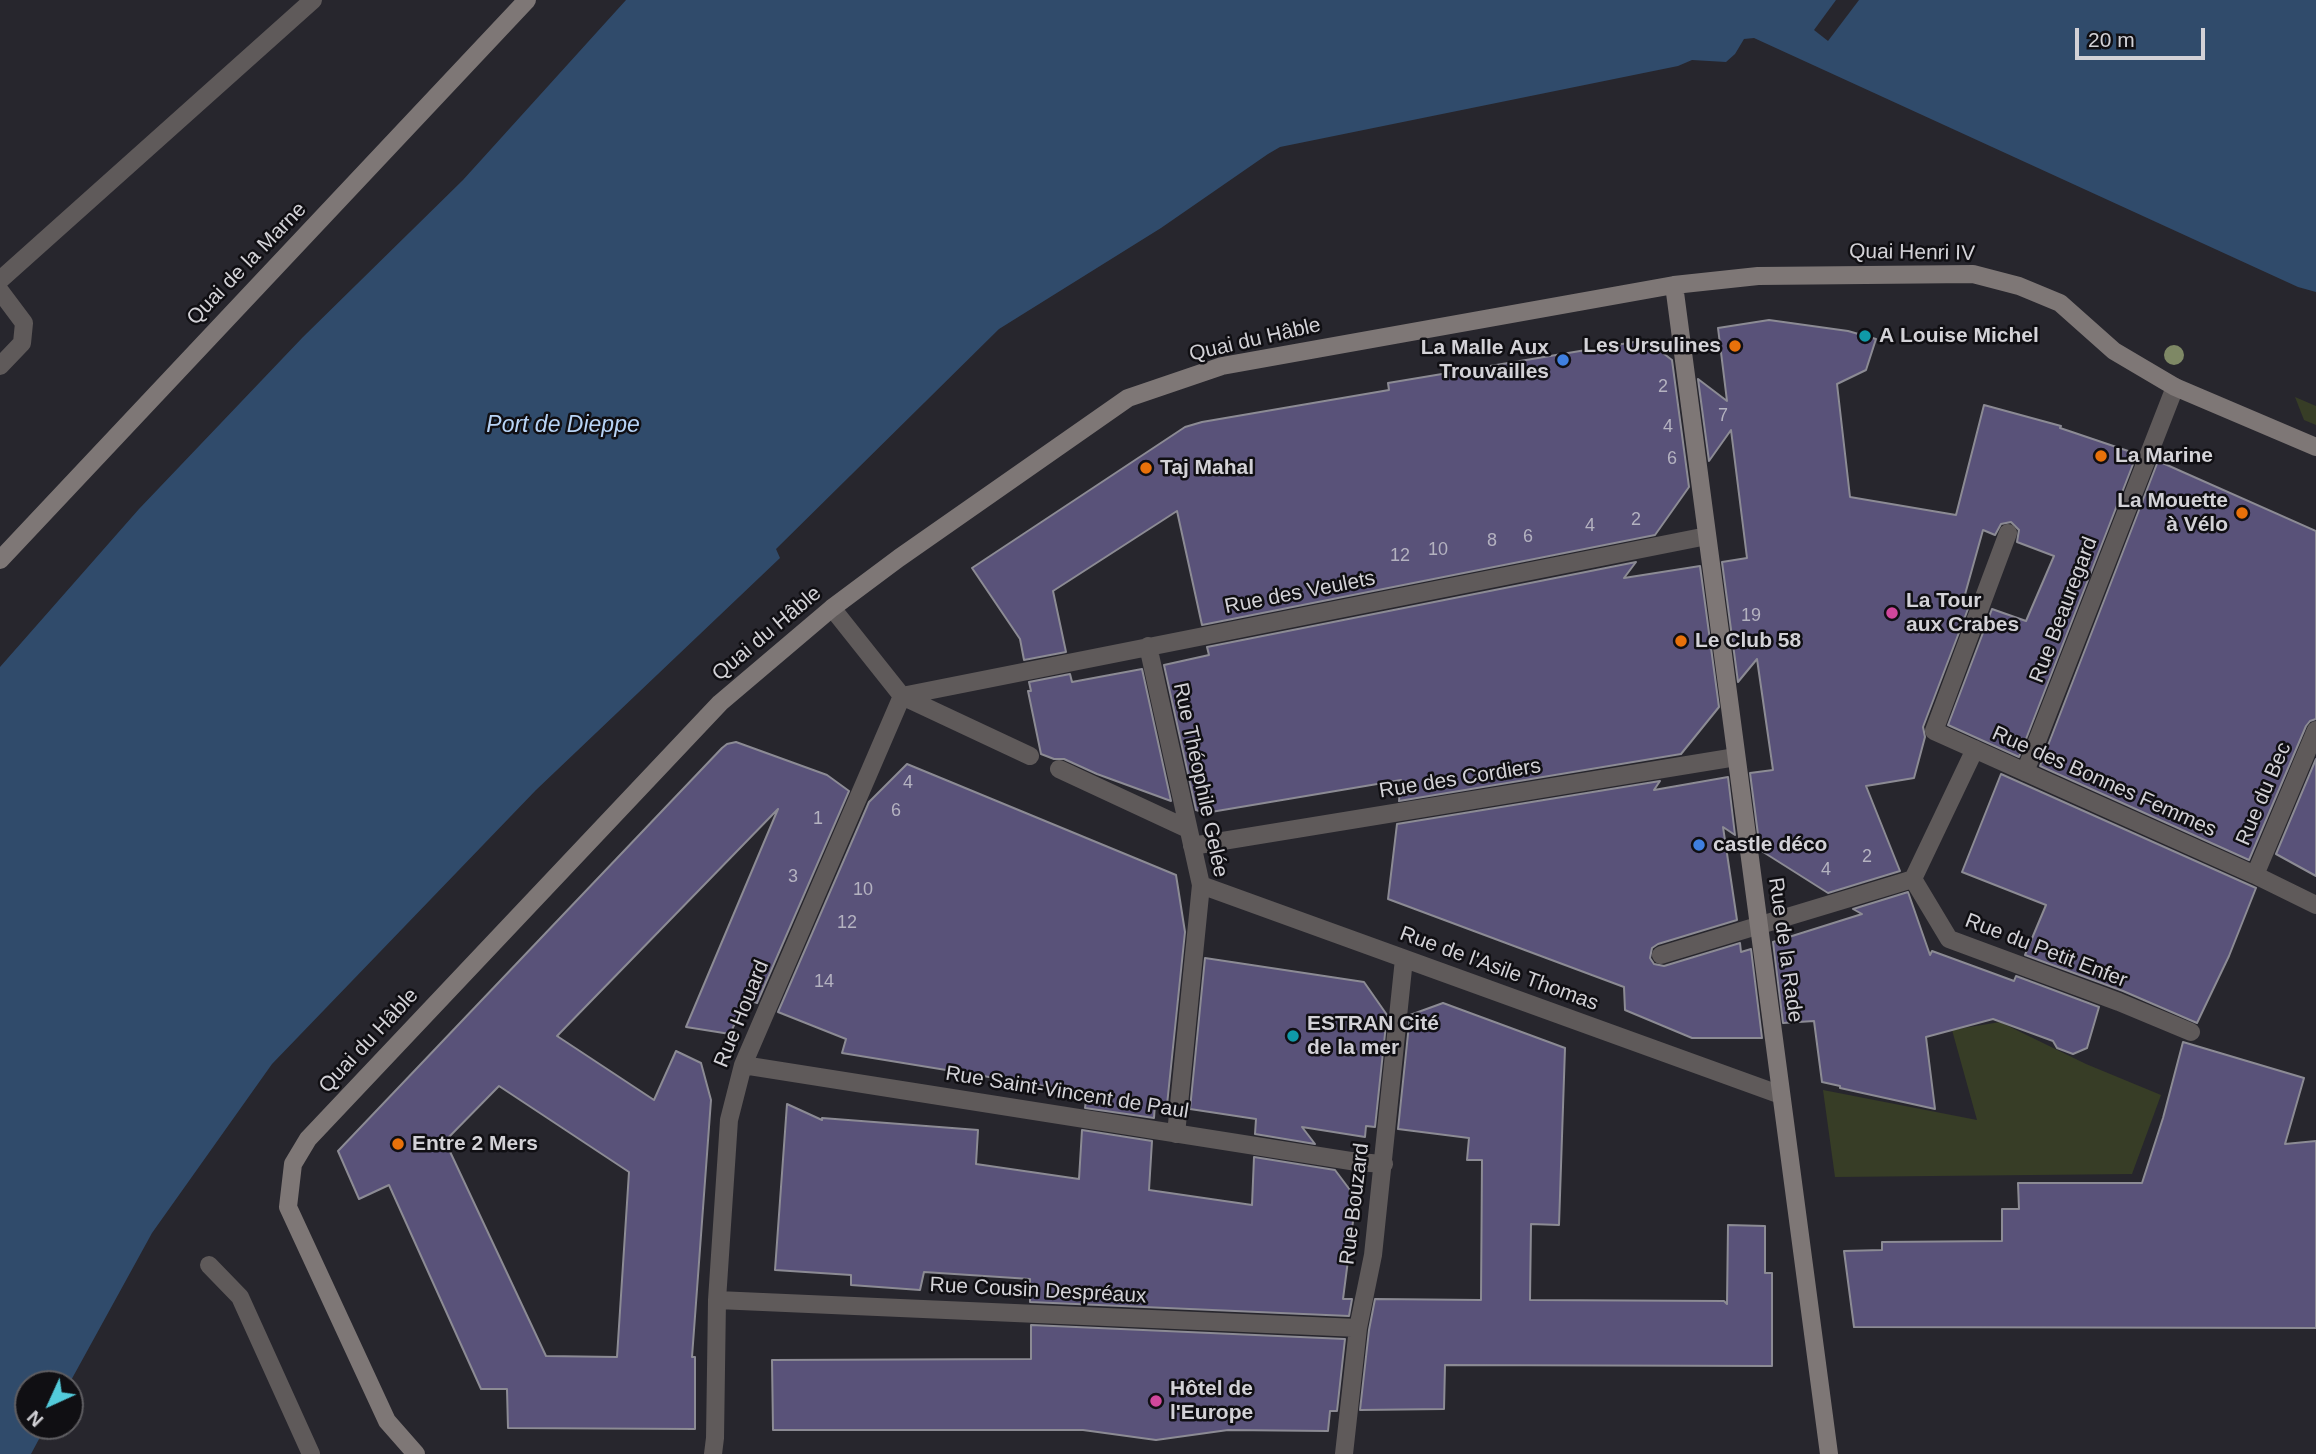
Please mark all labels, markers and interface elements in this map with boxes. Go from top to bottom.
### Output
scale bar [2078,14,2208,58]
text: 20 m [2088,28,2135,51]
street label: Quai de la Marne [182,197,312,331]
street label: Quai Henri IV [1849,239,1975,267]
street label: Quai du Hâble [1187,313,1323,367]
place label: A Louise Michel [1879,323,2039,349]
marker: A Louise Michel [1857,328,1873,344]
place label: Les Ursulines [1583,333,1721,359]
place label: La Malle Aux Trouvailles [1421,335,1549,385]
marker: Les Ursulines [1727,338,1743,354]
marker: La Malle Aux Trouvailles [1555,352,1571,368]
house number: 2 [1658,376,1668,398]
house number: 7 [1718,405,1728,427]
water label: Port de Dieppe [486,412,640,440]
house number: 4 [1663,416,1673,438]
place label: La Marine [2115,443,2213,469]
house number: 6 [1667,448,1677,470]
marker: La Marine [2093,448,2109,464]
place label: Taj Mahal [1160,455,1254,481]
marker: Taj Mahal [1138,460,1154,476]
place label: La Mouette à Vélo [2117,488,2228,538]
marker: La Mouette à Vélo [2234,505,2250,521]
house number: 2 [1631,509,1641,531]
house number: 4 [1585,515,1595,537]
house number: 6 [1523,526,1533,548]
house number: 8 [1487,530,1497,552]
street label: Rue Beauregard [2025,534,2103,686]
house number: 10 [1428,539,1448,561]
house number: 12 [1390,545,1410,567]
street label: Rue des Veulets [1223,566,1377,620]
street label: Quai du Hâble [707,581,827,687]
place label: La Tour aux Crabes [1906,588,2019,638]
house number: 19 [1741,605,1761,627]
marker: La Tour aux Crabes [1884,605,1900,621]
place label: Le Club 58 [1695,628,1801,654]
marker: Le Club 58 [1673,633,1689,649]
street label: Rue Théophile Gelée [1167,680,1233,880]
street label: Rue des Bonnes Femmes [1988,721,2220,843]
street label: Rue du Bec [2231,739,2297,849]
street label: Rue des Cordiers [1377,754,1543,804]
house number: 4 [903,772,913,794]
house number: 6 [891,800,901,822]
house number: 1 [813,808,823,830]
place label: castle déco [1713,832,1827,858]
marker: castle déco [1691,837,1707,853]
house number: 2 [1862,846,1872,868]
house number: 4 [1821,859,1831,881]
house number: 3 [788,866,798,888]
street label: Rue de la Rade [1762,876,1808,1024]
house number: 10 [853,879,873,901]
street label: Rue du Petit Enfer [1961,908,2131,994]
house number: 12 [837,912,857,934]
street label: Rue de l'Asile Thomas [1396,921,1602,1017]
street label: Rue Houard [709,957,775,1071]
house number: 14 [814,971,834,993]
street label: Quai du Hâble [314,983,424,1099]
place label: ESTRAN Cité de la mer [1307,1011,1439,1061]
marker: ESTRAN Cité de la mer [1285,1028,1301,1044]
street label: Rue Saint-Vincent de Paul [944,1061,1190,1125]
place label: Entre 2 Mers [412,1131,538,1157]
marker: Entre 2 Mers [390,1136,406,1152]
street label: Rue Bouzard [1335,1142,1375,1266]
street label: Rue Cousin Despréaux [929,1273,1147,1309]
north arrow [14,1370,84,1440]
place label: Hôtel de l'Europe [1170,1376,1253,1426]
marker: Hôtel de l'Europe [1148,1393,1164,1409]
text: N [23,1407,47,1431]

